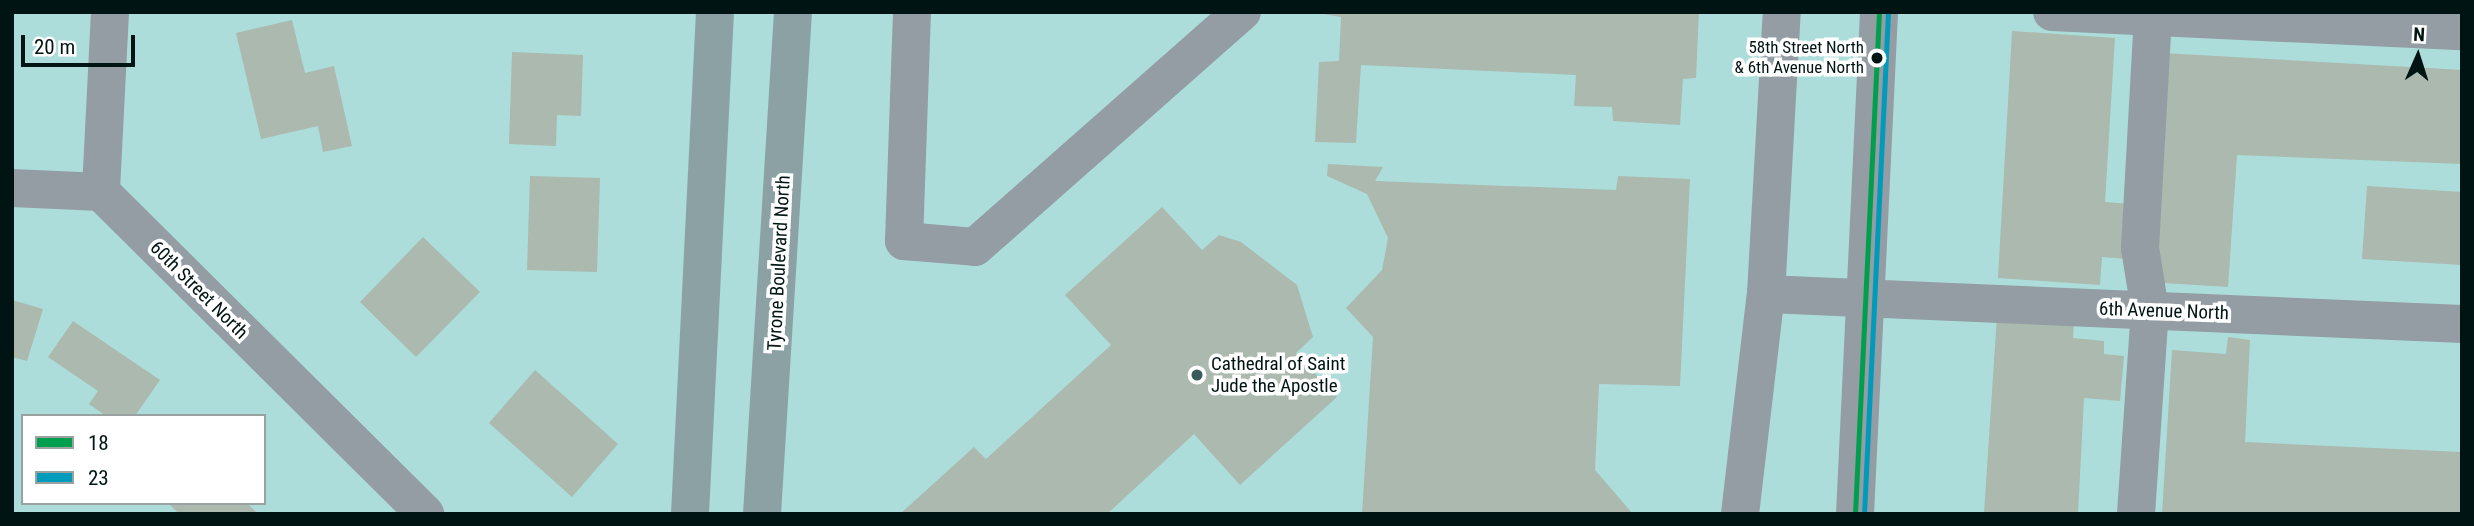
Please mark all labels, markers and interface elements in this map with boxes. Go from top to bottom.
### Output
scale bar [24,21,138,65]
north arrow [2383,21,2453,91]
text: N [2413,23,2426,46]
text: 20 m [34,35,75,59]
place label: 58th Street North & 6th Avenue North [1735,38,1864,78]
marker: 58th Street North & 6th Avenue North [1870,51,1884,65]
street label: Tyrone Boulevard North [763,175,795,351]
street label: 60th Street North [145,236,253,344]
street label: 6th Avenue North [2099,297,2229,325]
place label: Cathedral of Saint Jude the Apostle [1211,353,1345,397]
marker: Cathedral of Saint Jude the Apostle [1189,367,1205,383]
legend [21,414,266,505]
text: 18 [88,431,109,455]
text: 23 [88,466,109,490]

